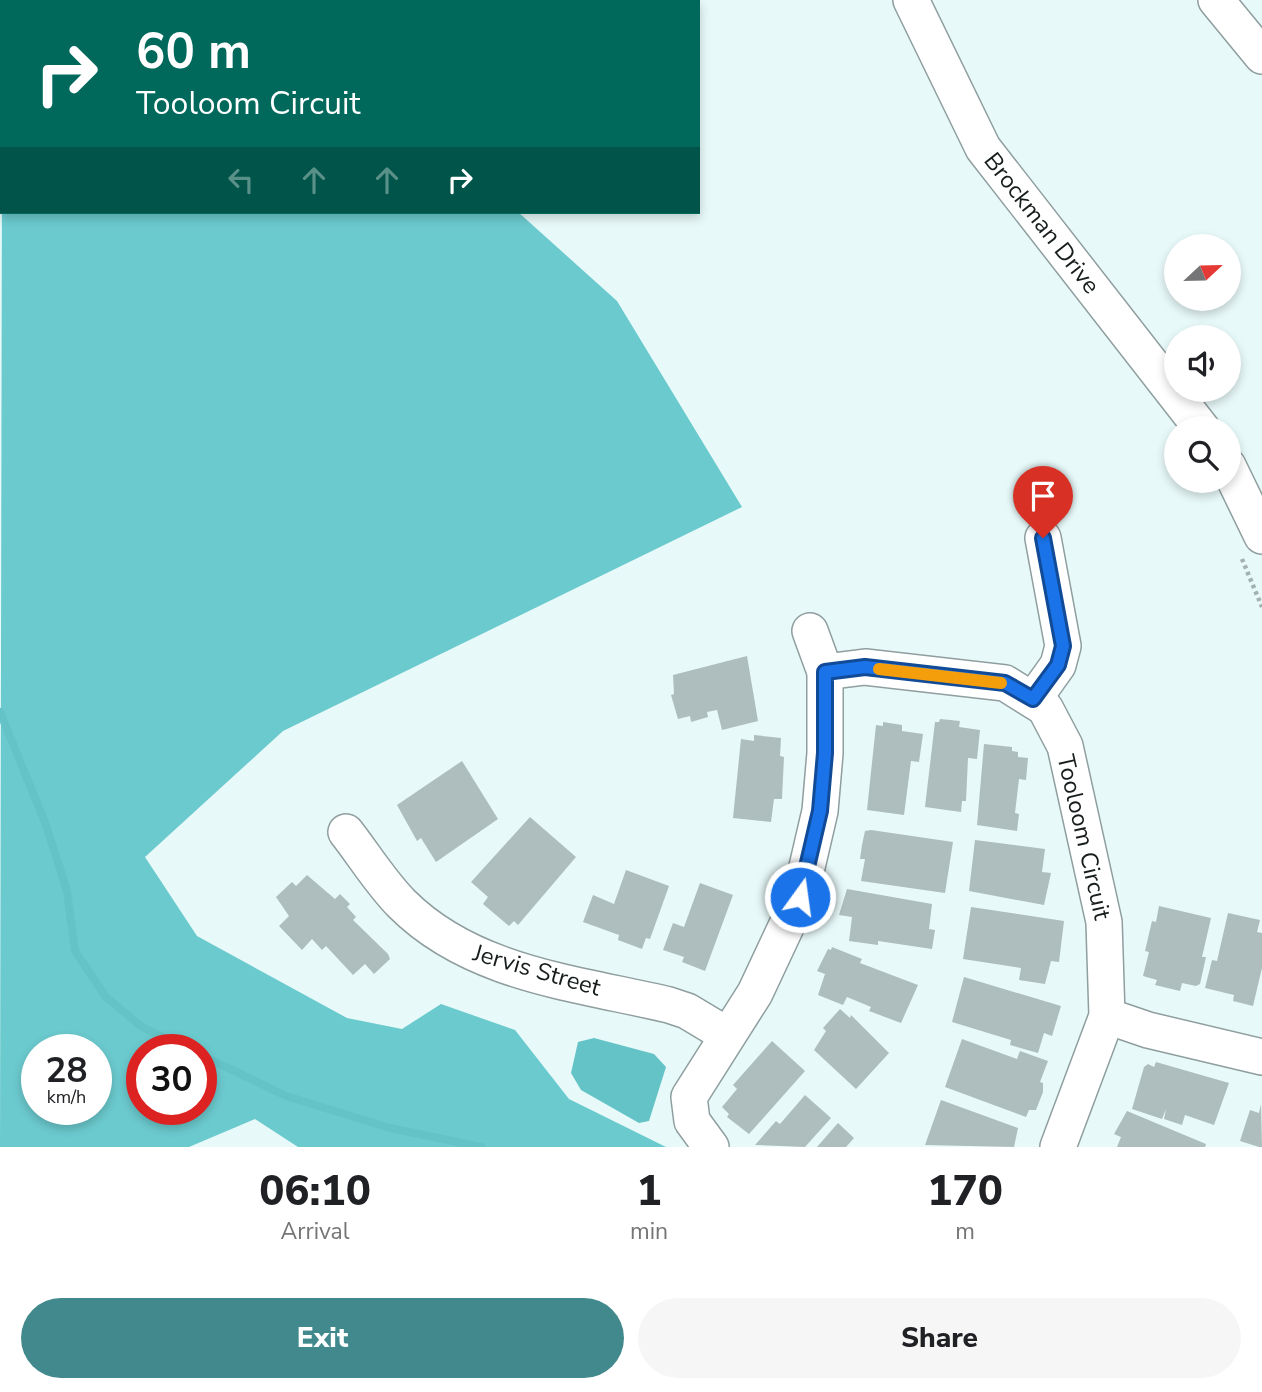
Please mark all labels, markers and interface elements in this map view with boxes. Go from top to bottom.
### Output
text: 60 m [136,18,251,85]
icon: right [21,28,112,119]
text: Tooloom Circuit [136,82,361,125]
street label: Brockman Drive [977,146,1107,300]
icon: left [222,161,260,199]
icon: ahead [295,161,333,199]
icon: ahead [368,161,406,199]
icon: right [441,161,479,199]
north arrow [1164,234,1241,312]
map controls [1164,234,1241,493]
button: sound [1164,325,1241,402]
button: search [1164,416,1241,493]
pin [1013,466,1073,538]
icon: arrive [1024,477,1062,515]
street label: Tooloom Circuit [1049,751,1119,923]
position arrow [763,860,837,934]
street label: Jervis Street [469,936,605,1004]
speed limit sign: 30 [126,1034,217,1125]
text: 28 [45,1047,88,1094]
text: km/h [47,1085,86,1109]
text: 06:10 [259,1163,371,1220]
text: 1 [636,1163,662,1220]
text: 170 [927,1163,1003,1220]
text: Arrival [280,1216,350,1247]
text: min [630,1216,668,1247]
text: m [955,1216,975,1247]
button: Exit [21,1298,624,1378]
button: Share [638,1298,1241,1378]

